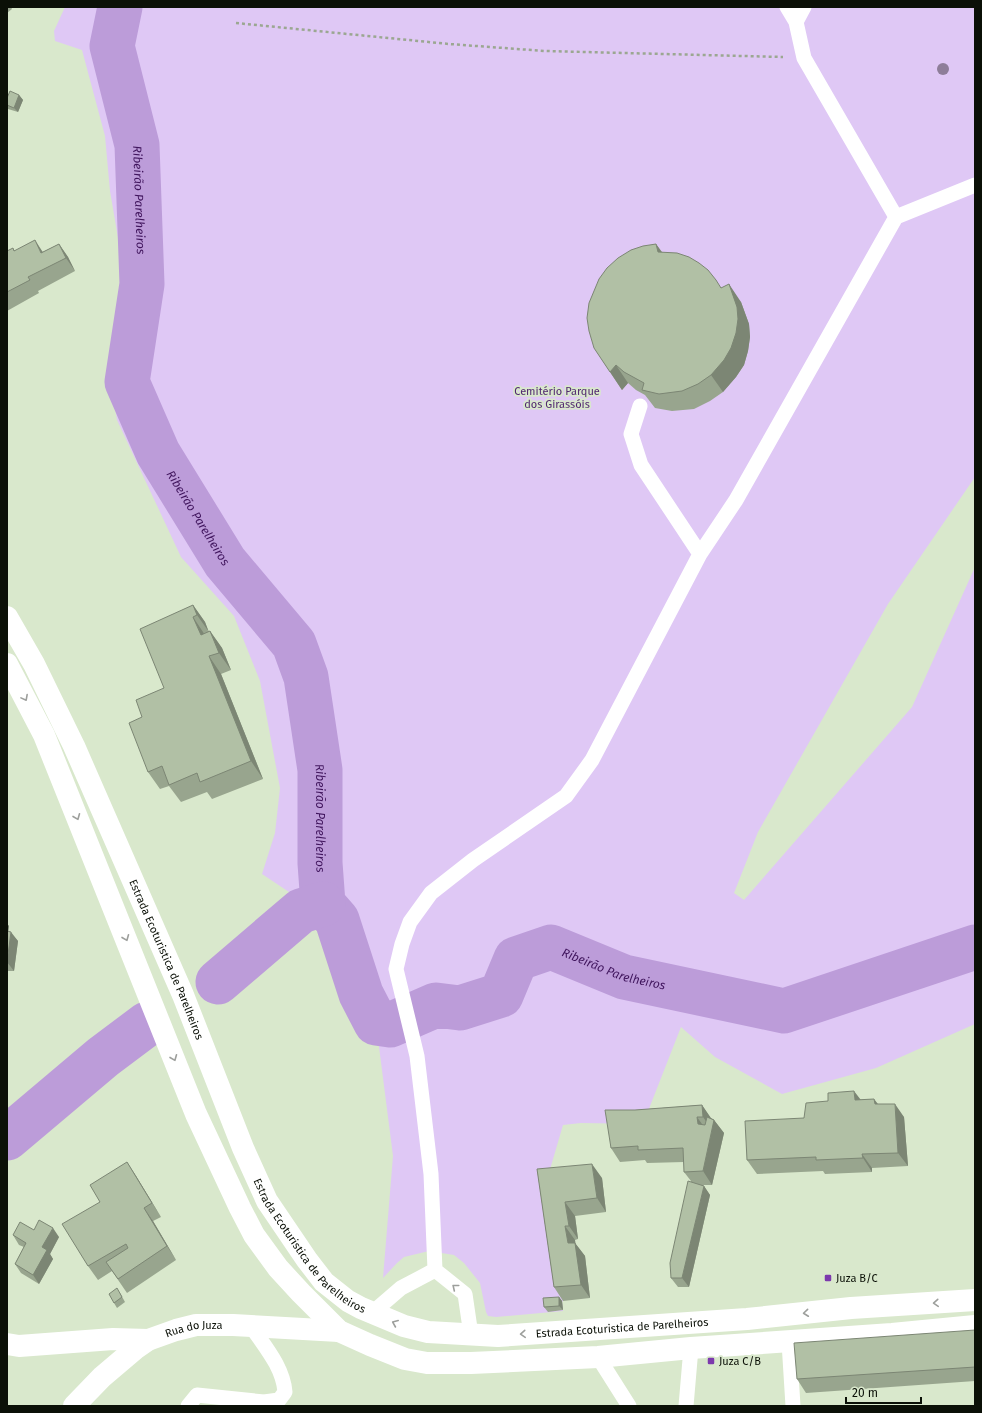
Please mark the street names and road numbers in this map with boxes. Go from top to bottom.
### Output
street label: Estrada Ecoturistica de Parelheiros [127,877,206,1041]
street label: Estrada Ecoturistica de Parelheiros [251,1176,367,1316]
street label: Estrada Ecoturistica de Parelheiros [535,1315,709,1340]
street label: Rua do Juza [163,1318,222,1340]

